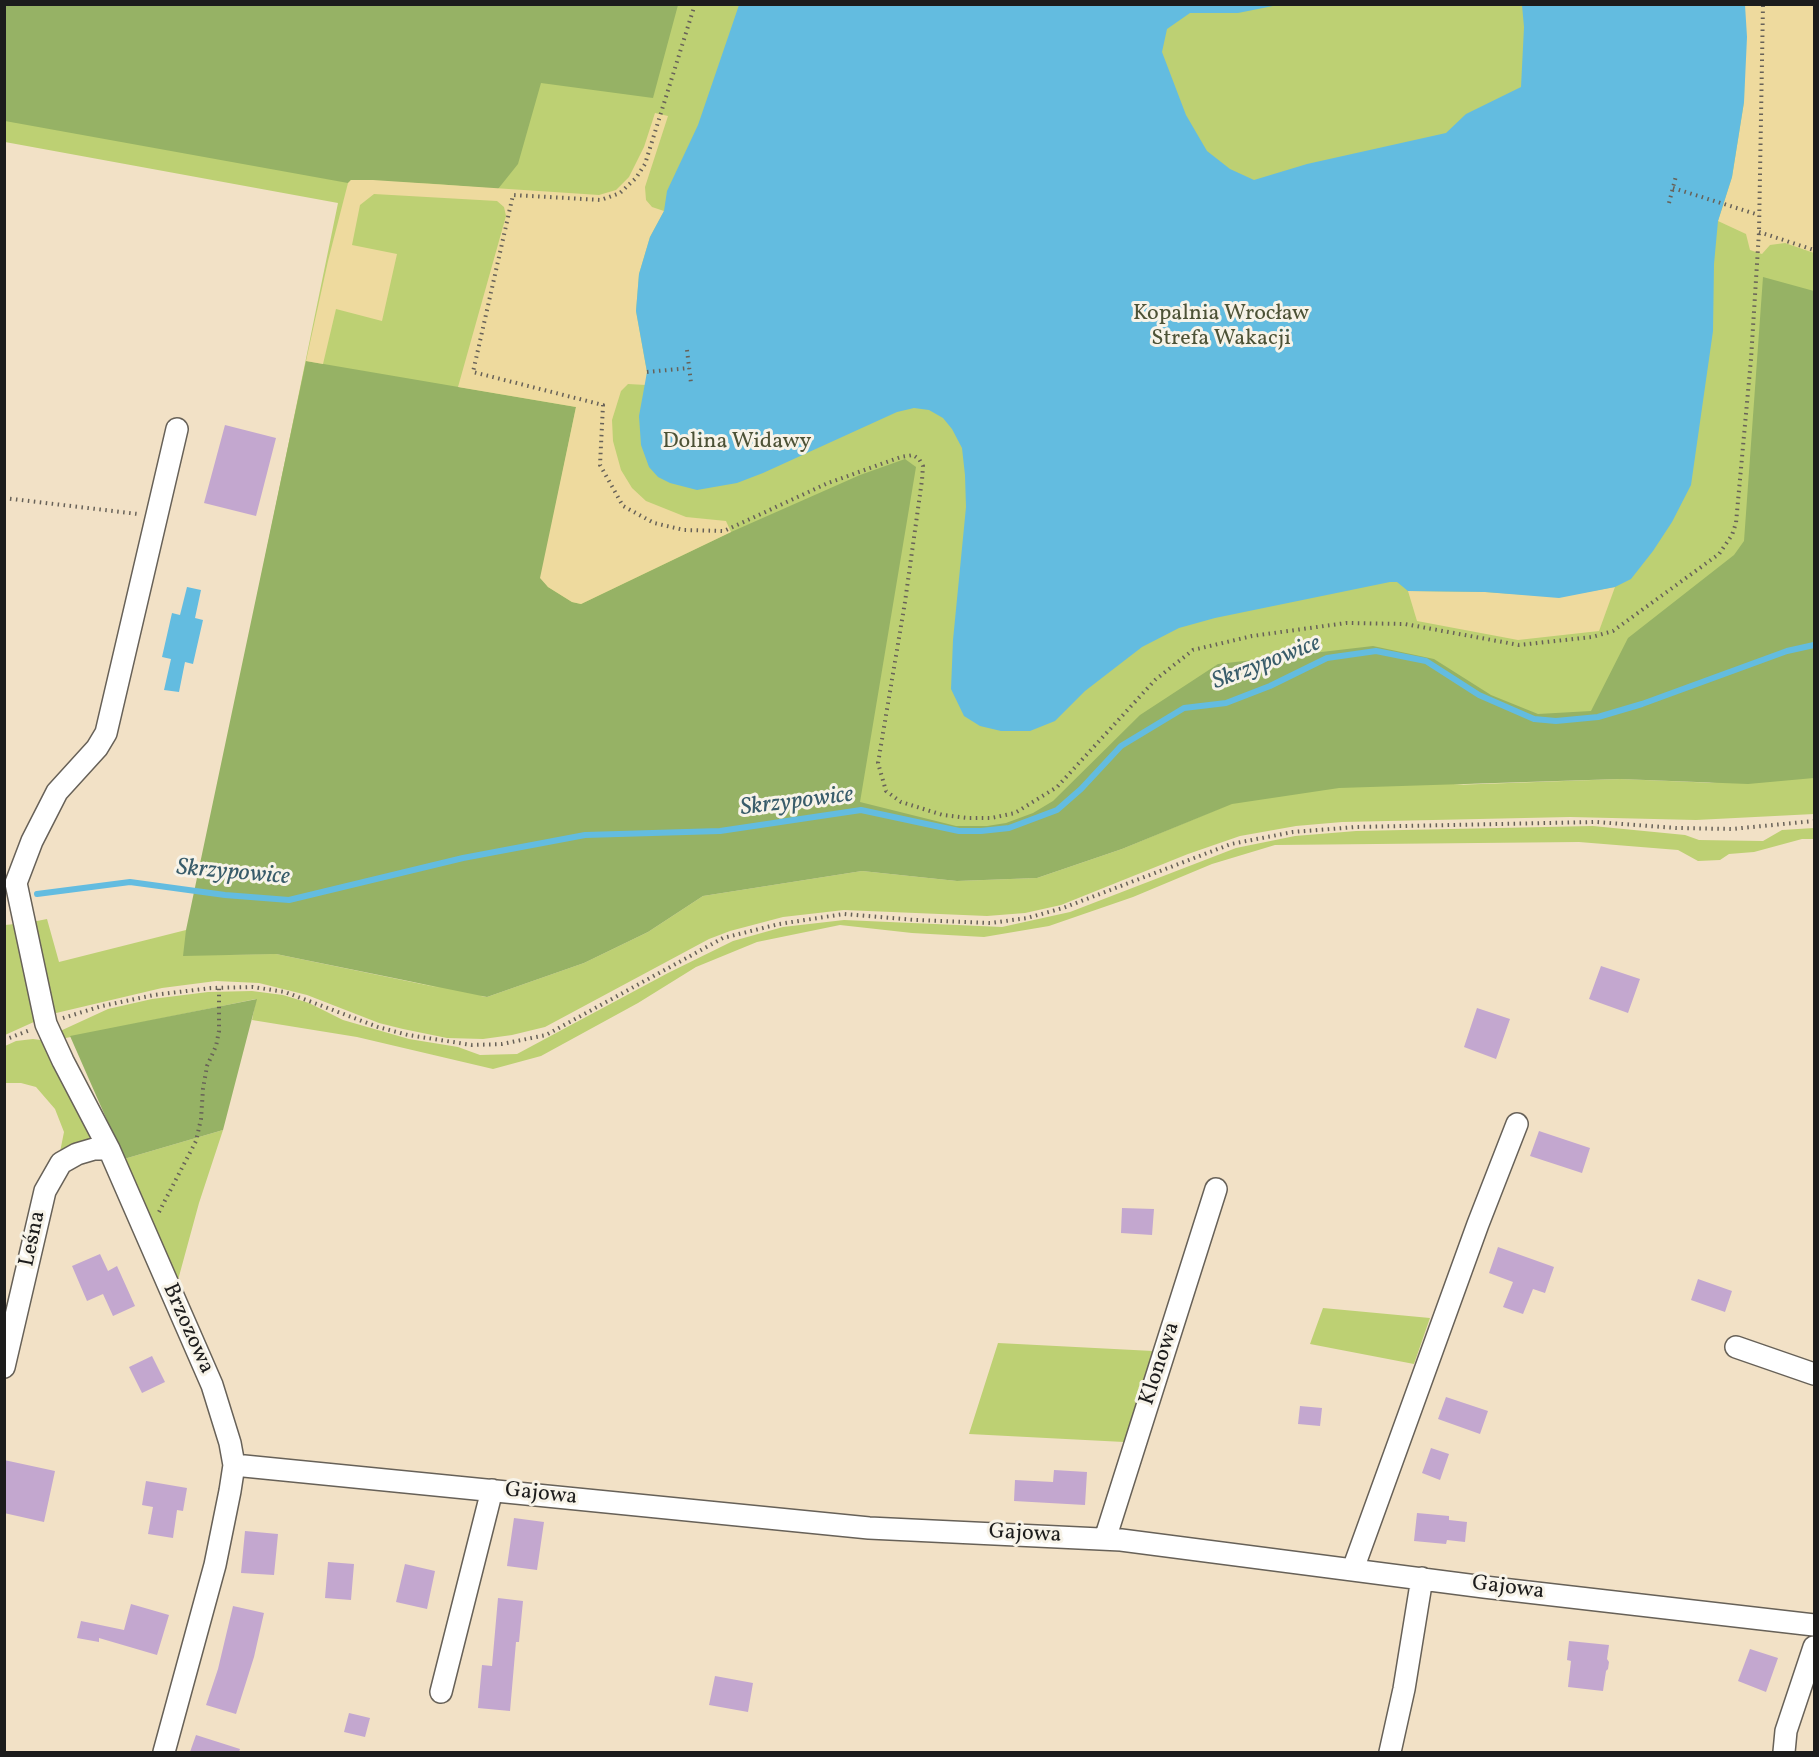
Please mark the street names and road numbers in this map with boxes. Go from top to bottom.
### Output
street label: Leśna [15,1209,53,1269]
street label: Brzozowa [155,1280,219,1378]
street label: Klonowa [1135,1319,1187,1409]
street label: Gajowa [503,1478,579,1512]
street label: Gajowa [988,1520,1062,1550]
street label: Gajowa [1470,1571,1546,1607]

